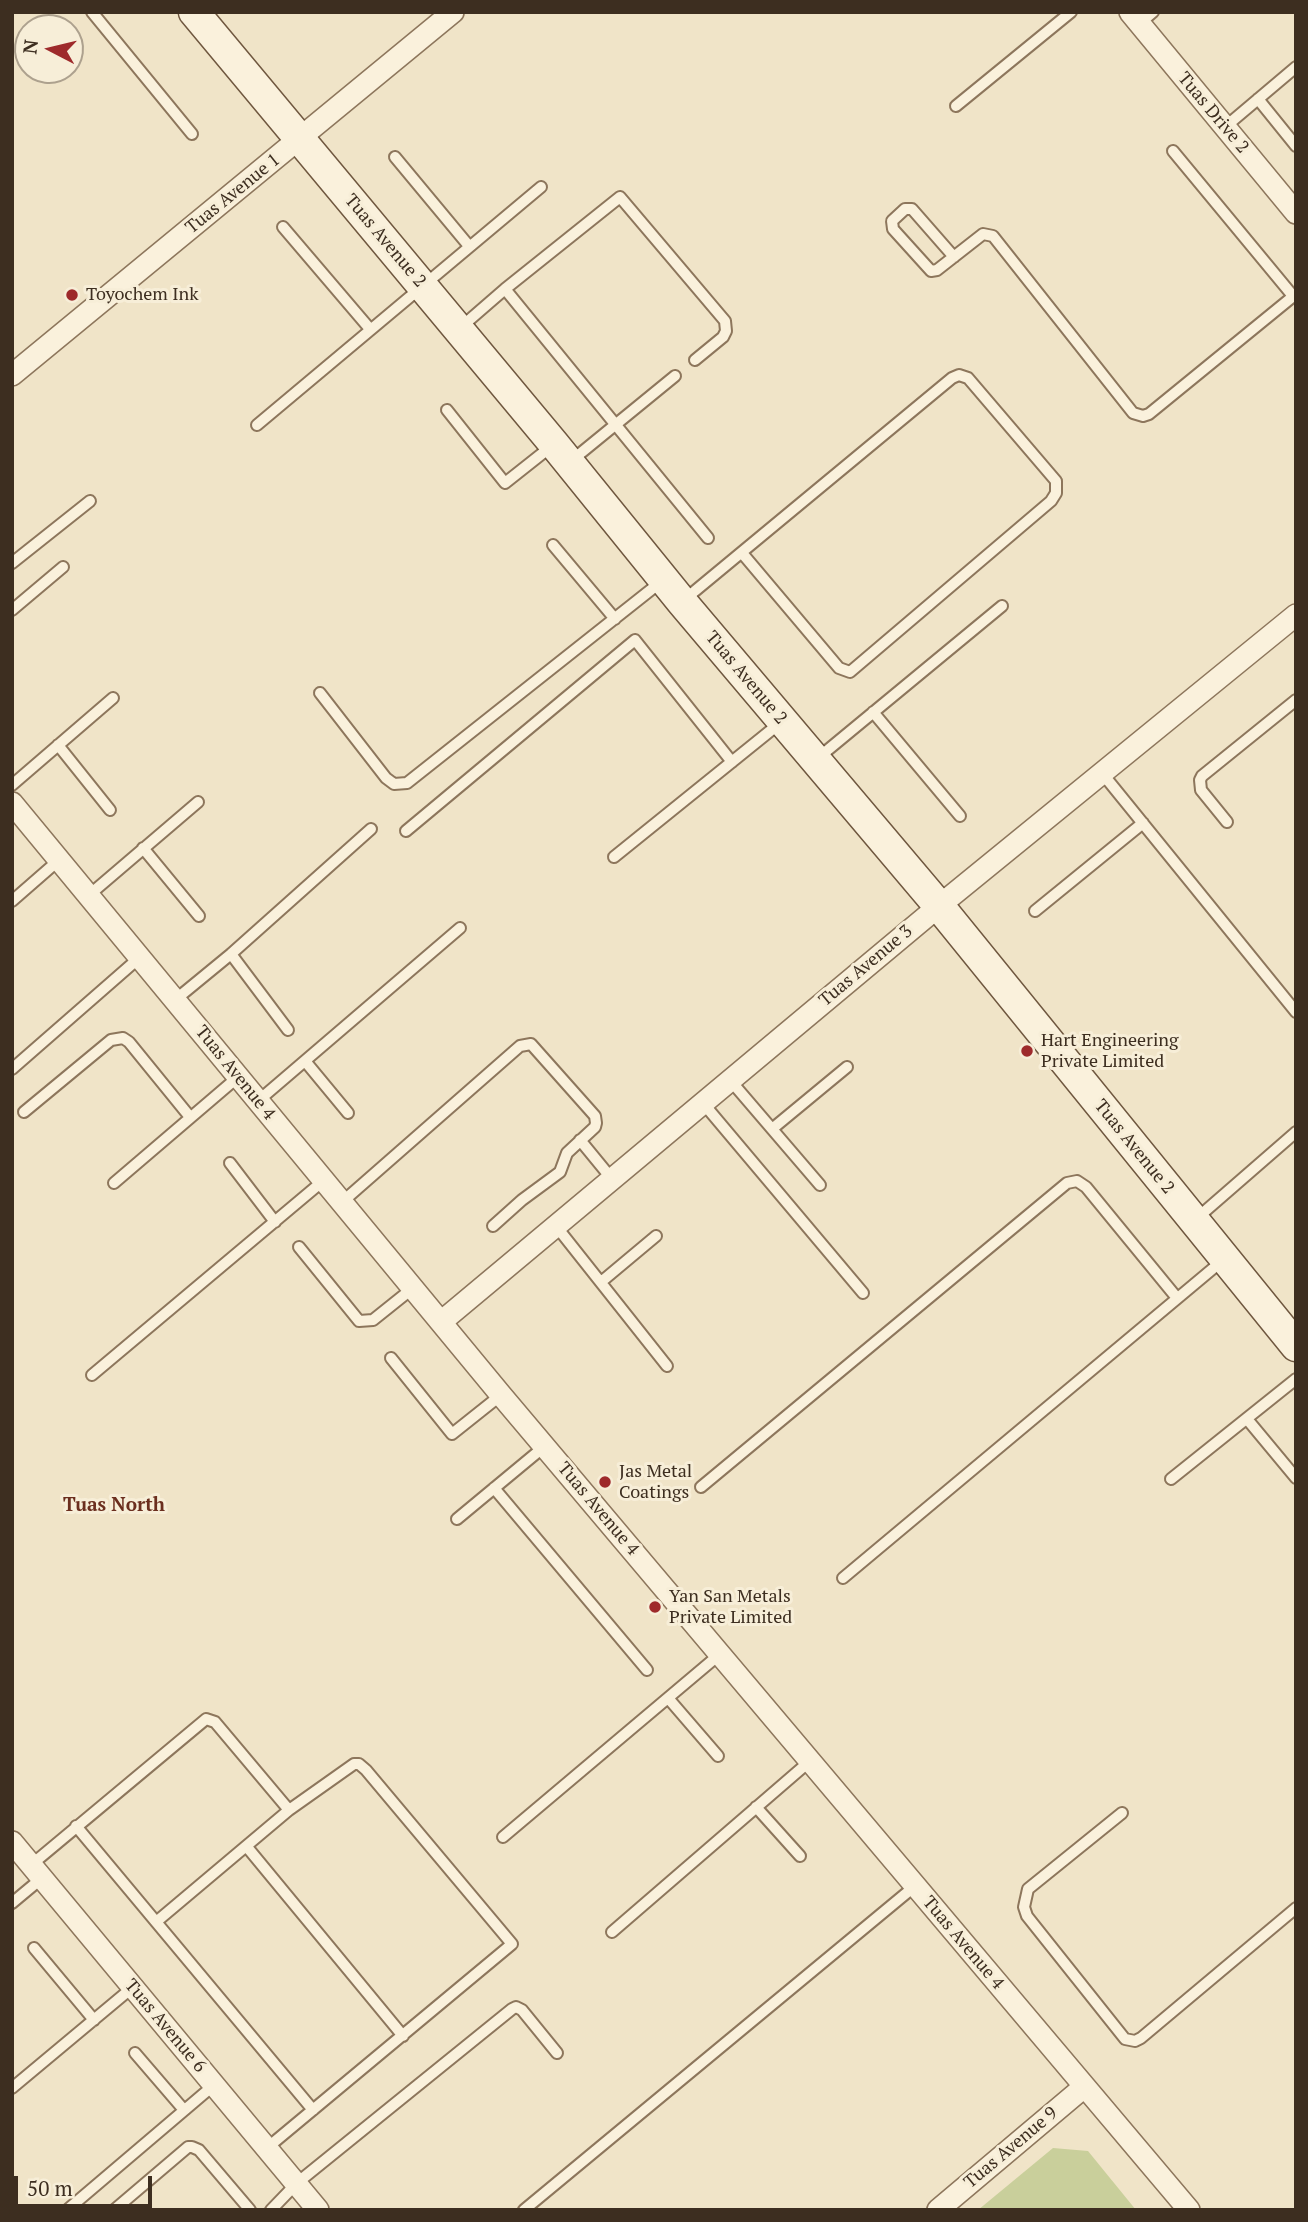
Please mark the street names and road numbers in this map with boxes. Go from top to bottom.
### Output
street label: Tuas Drive 2 [1173,68,1253,158]
street label: Tuas Avenue 1 [181,149,285,239]
street label: Tuas Avenue 2 [340,190,430,292]
street label: Tuas Avenue 2 [701,627,791,729]
street label: Tuas Avenue 3 [815,921,917,1011]
street label: Tuas Avenue 4 [190,1021,280,1125]
street label: Tuas Avenue 2 [1089,1095,1179,1199]
street label: Tuas Avenue 4 [553,1458,643,1560]
street label: Tuas Avenue 4 [918,1892,1008,1994]
street label: Tuas Avenue 6 [120,1975,210,2077]
street label: Tuas Avenue 9 [960,2103,1062,2193]

